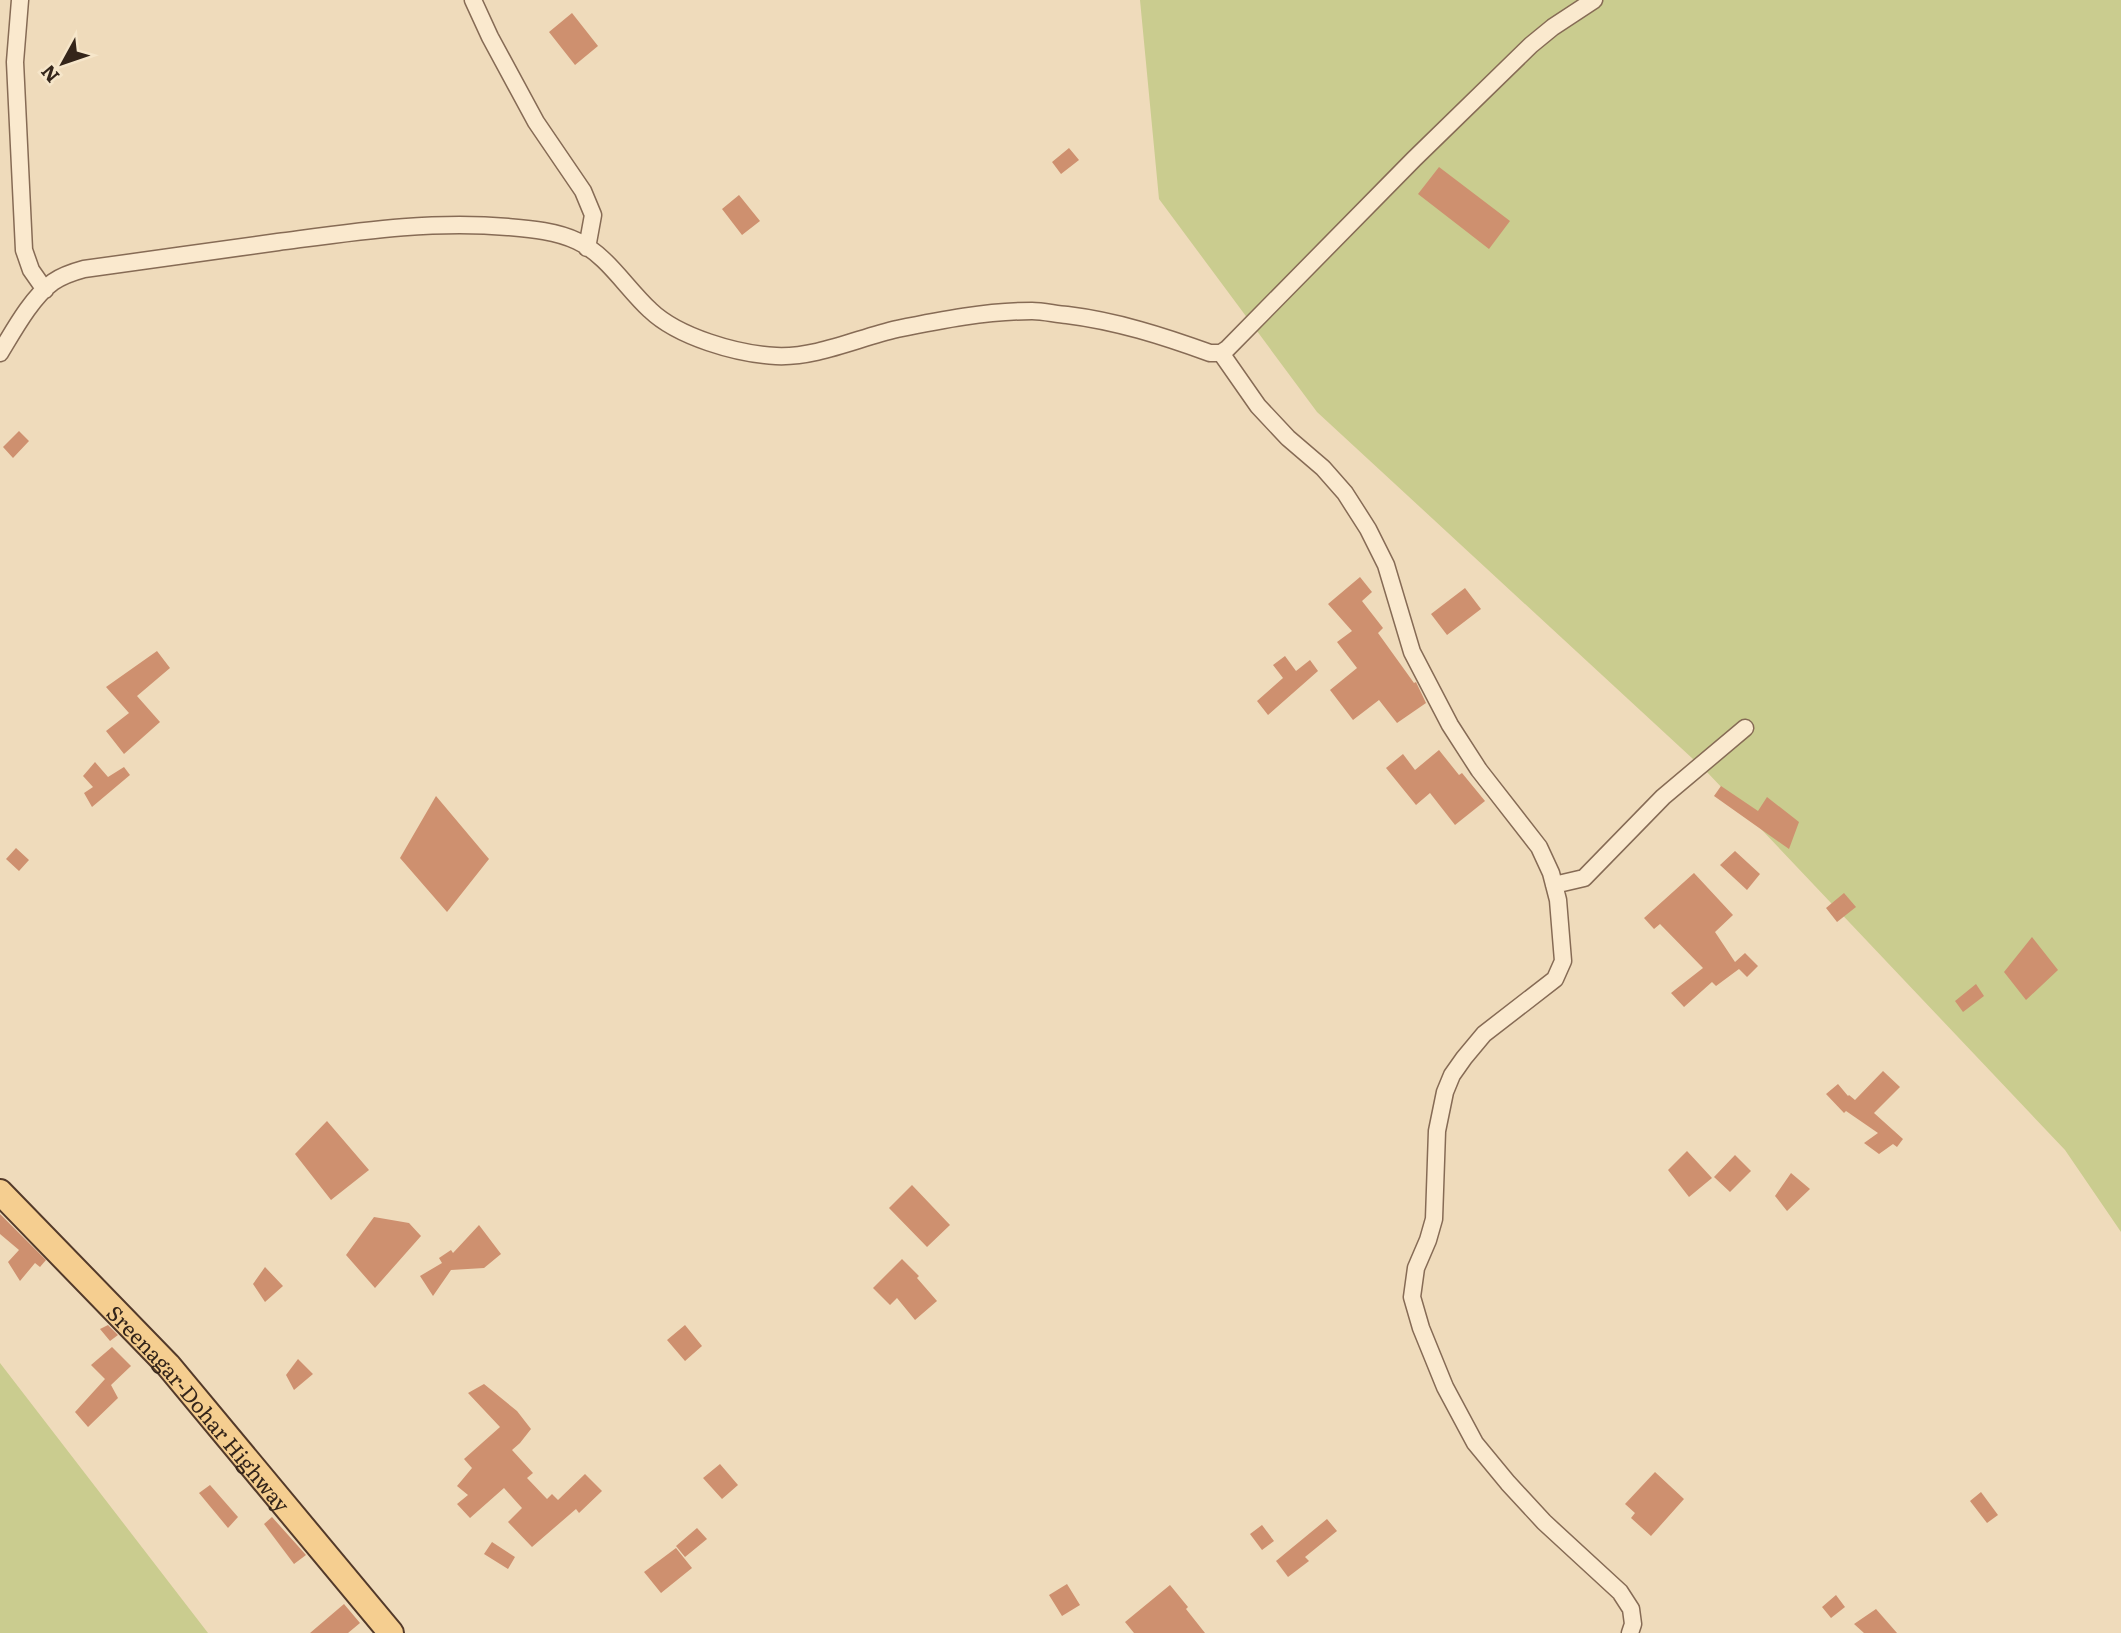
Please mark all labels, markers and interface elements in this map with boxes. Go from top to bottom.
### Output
north arrow [28,28,98,98]
text: N [33,59,65,90]
street label: Sreenagar-Dohar Highway [101,1297,299,1518]

